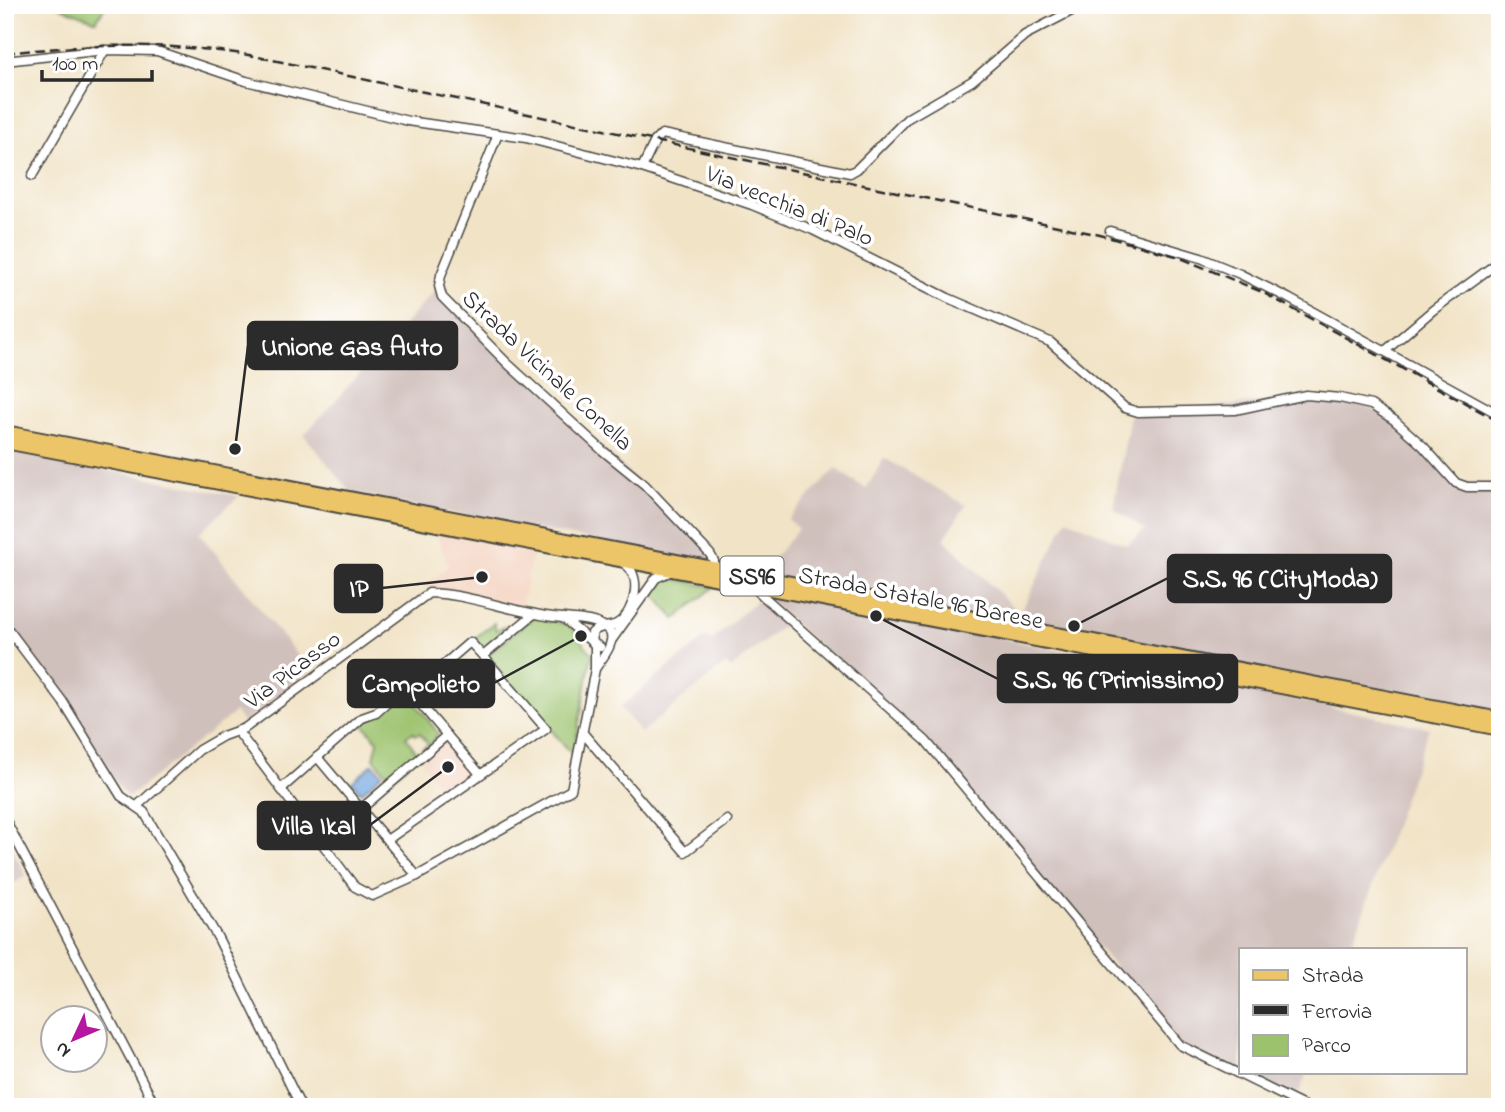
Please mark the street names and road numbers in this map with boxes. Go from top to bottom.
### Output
street label: Via vecchia di Palo [699,157,878,257]
street label: Strada Vicinale Conella [453,283,640,461]
road number: SS96 [720,556,784,596]
street label: Strada Statale 96 Barese [795,559,1046,640]
street label: Via Picasso [237,623,349,720]

